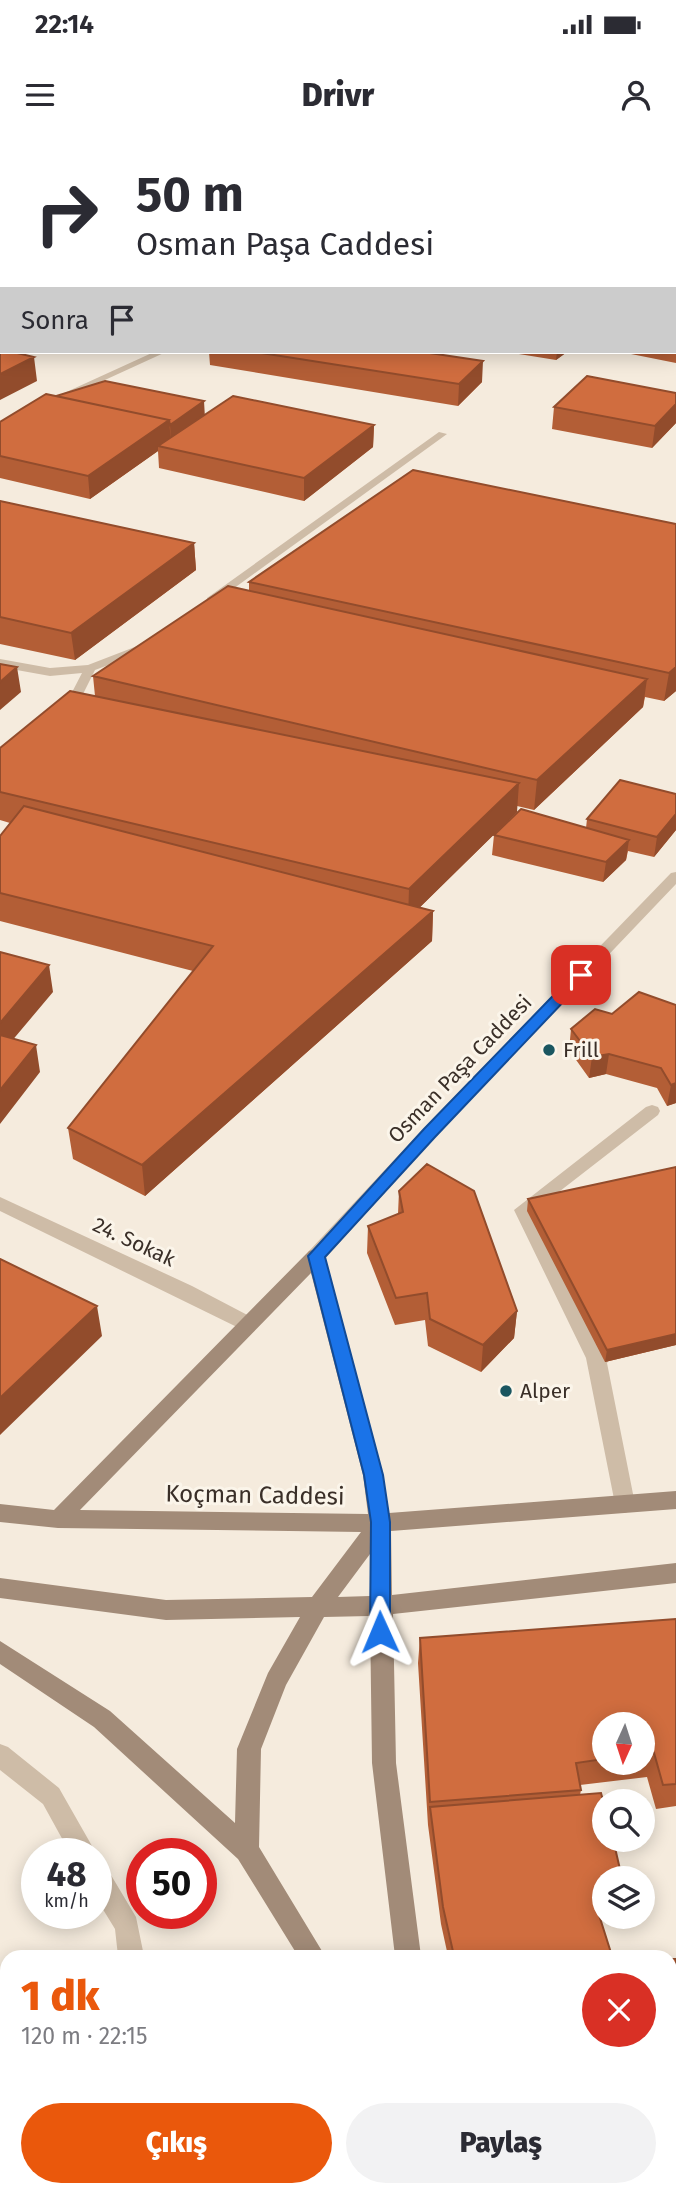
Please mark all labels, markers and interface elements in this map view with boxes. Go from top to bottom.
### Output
text: 22:14 [35,9,94,40]
icon: menu [21,76,59,114]
text: Drivr [302,76,374,114]
icon: person [617,76,655,114]
text: 50 m [136,165,244,224]
icon: right [21,168,112,259]
text: Osman Paşa Caddesi [136,225,434,263]
icon: arrive [103,301,141,339]
text: Sonra [21,305,89,336]
pin [551,945,611,1005]
icon: arrive [562,956,600,994]
street label: Osman Paşa Caddesi [383,990,537,1148]
place label: Frill [563,1037,599,1063]
marker: Frill [541,1042,557,1058]
street label: 24. Sokak [89,1212,180,1272]
place label: Alper [520,1378,570,1404]
marker: Alper [498,1383,514,1399]
street label: Koçman Caddesi [165,1479,345,1511]
position arrow [343,1595,417,1669]
north arrow [592,1712,654,1774]
map controls [592,1712,655,1929]
button: search [592,1789,655,1852]
speed limit sign: 50 [126,1838,217,1929]
text: 48 [46,1853,87,1895]
button: layers [592,1866,655,1929]
text: km/h [44,1890,89,1912]
text: 1 dk [21,1971,99,2021]
button: close [582,1973,656,2047]
text: 120 m · 22:15 [21,2022,148,2050]
button: Çıkış [21,2103,332,2183]
button: Paylaş [346,2103,656,2183]

